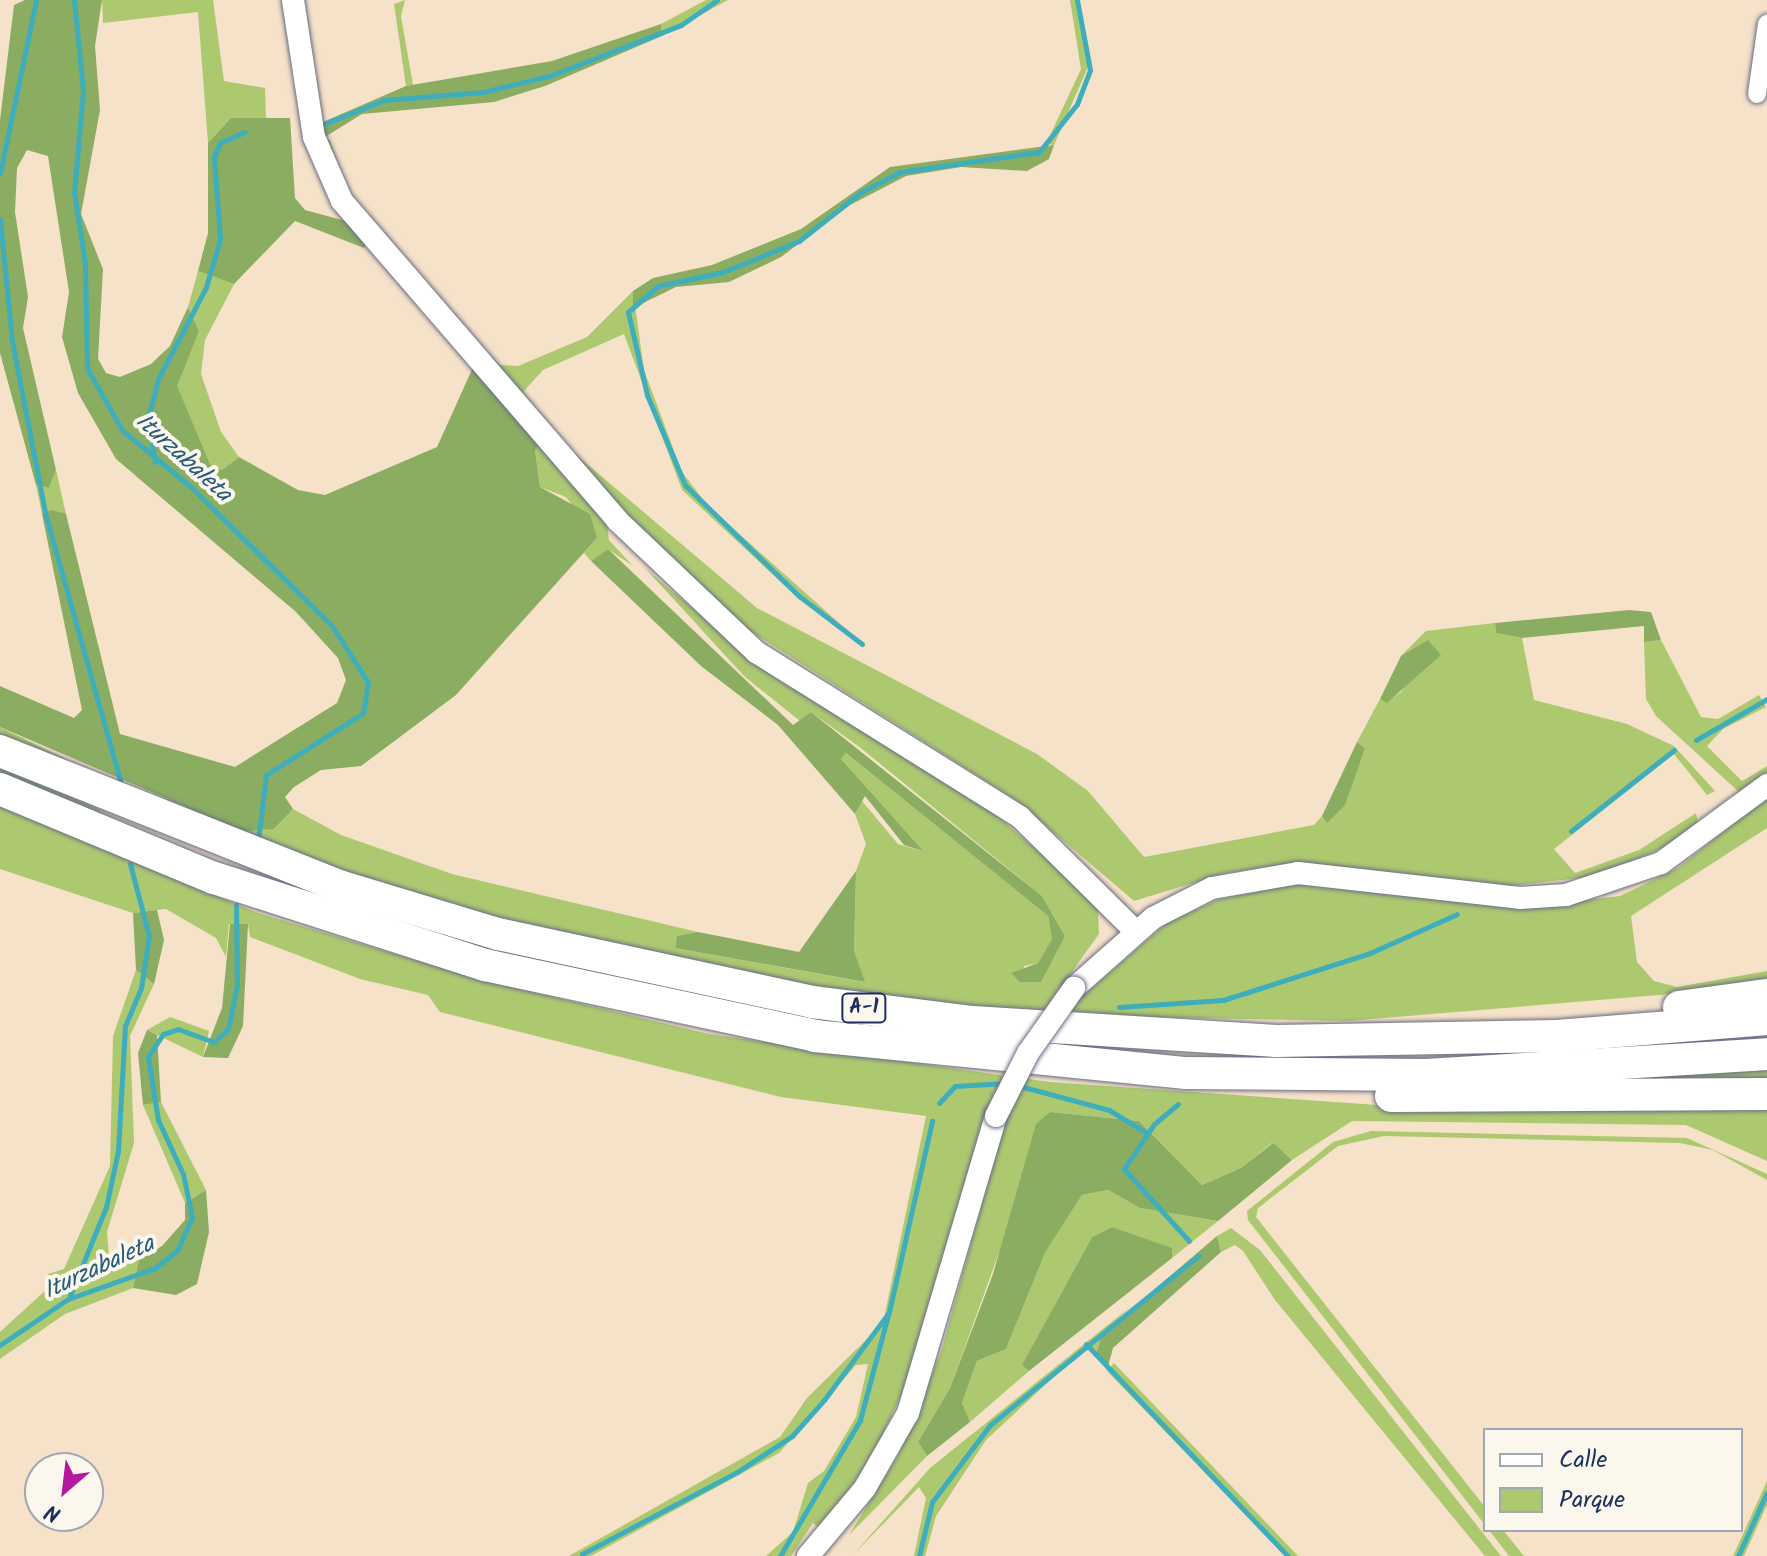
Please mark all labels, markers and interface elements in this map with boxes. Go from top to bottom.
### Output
water label: Iturzabaleta [129,407,237,509]
road number: A-1 [840,992,888,1024]
water label: Iturzabaleta [39,1230,159,1306]
legend [1483,1428,1743,1532]
text: Calle [1559,1441,1607,1480]
north arrow [24,1452,104,1532]
text: Parque [1559,1481,1625,1520]
text: N [39,1493,68,1531]

